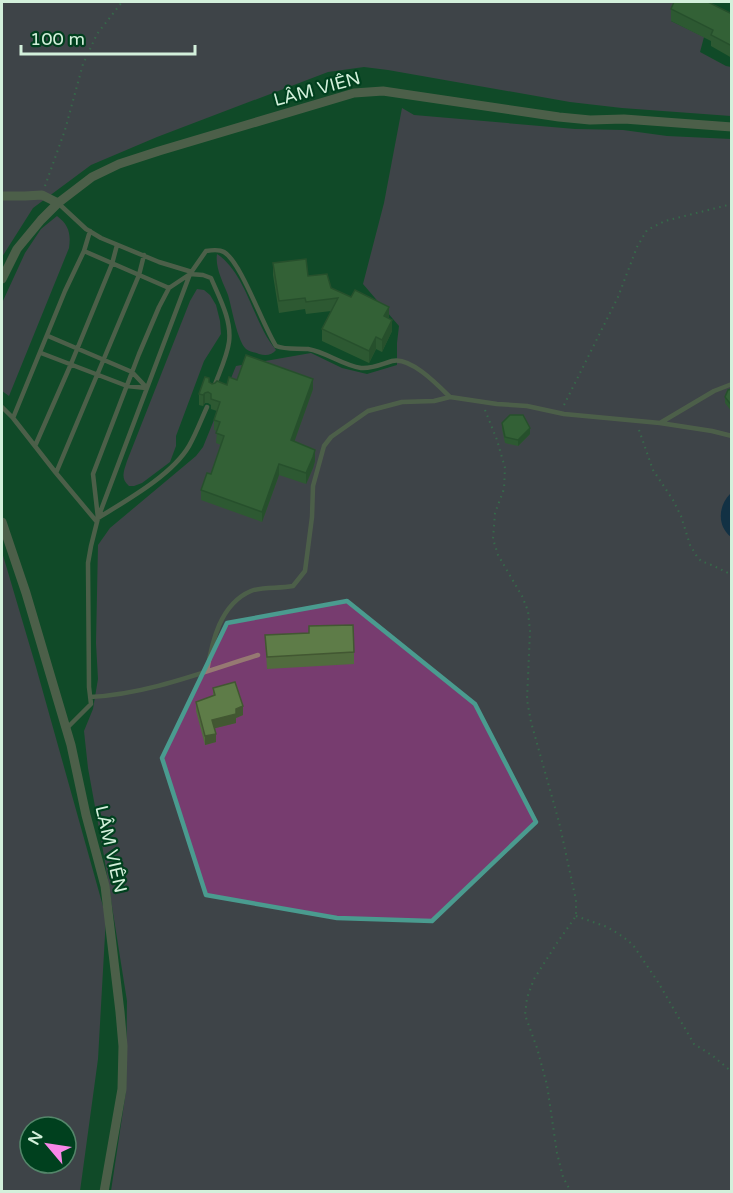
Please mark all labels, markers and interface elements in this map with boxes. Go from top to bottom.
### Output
scale bar [21,18,195,56]
text: 100 m [30,28,85,50]
street label: LÂM VIÊN [271,67,363,111]
street label: LÂM VIÊN [90,803,132,895]
north arrow [18,1115,78,1175]
text: N [24,1128,48,1149]

